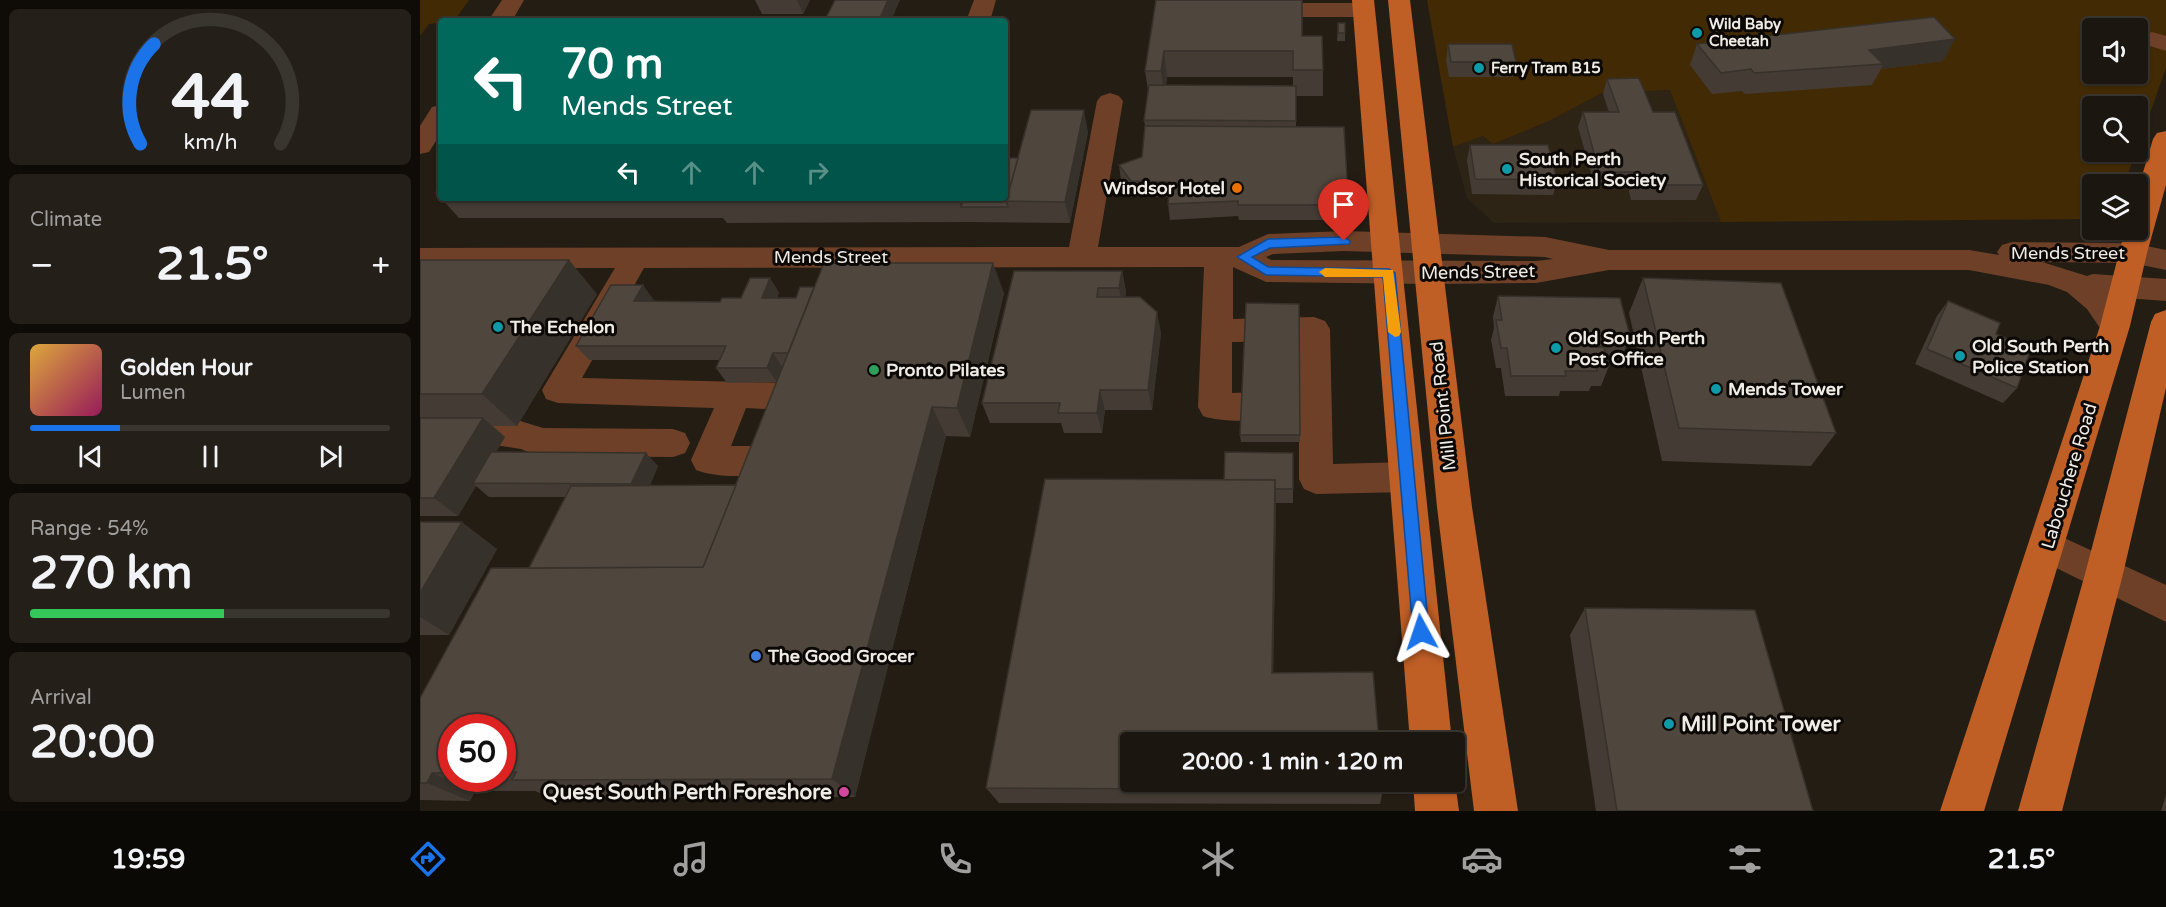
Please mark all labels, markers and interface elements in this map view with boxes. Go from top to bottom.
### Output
place label: Wild Baby Cheetah [1709,15,1781,50]
map controls [2082,18,2148,240]
button: sound [2082,18,2148,84]
marker: Wild Baby Cheetah [1690,26,1704,40]
text: 70 m [561,39,663,90]
icon: left [462,42,540,120]
place label: Ferry Tram B15 [1491,59,1601,78]
text: 44 [171,61,249,136]
marker: Ferry Tram B15 [1472,61,1486,75]
text: Mends Street [561,90,733,123]
button: search [2082,96,2148,162]
text: km/h [183,129,237,155]
place label: South Perth Historical Society [1519,148,1666,191]
icon: left [612,156,645,189]
icon: ahead [675,156,708,189]
icon: ahead [738,156,771,189]
icon: right [801,156,834,189]
marker: South Perth Historical Society [1500,162,1514,176]
button: layers [2082,174,2148,240]
place label: Windsor Hotel [1103,177,1225,199]
pin [1318,179,1369,241]
marker: Windsor Hotel [1230,181,1244,195]
icon: arrive [1327,188,1360,221]
text: Climate [30,208,102,232]
text: 21.5° [156,238,269,292]
street label: Mends Street [2011,242,2125,264]
text: − [30,246,54,285]
text: + [371,246,390,285]
street label: Mends Street [774,246,888,268]
street label: Mends Street [1421,260,1536,284]
place label: The Echelon [509,316,615,338]
marker: The Echelon [491,320,505,334]
place label: Old South Perth Post Office [1568,327,1705,370]
place label: Old South Perth Police Station [1972,335,2109,378]
street label: Mill Point Road [1425,340,1461,472]
marker: Old South Perth Post Office [1549,341,1563,355]
marker: Old South Perth Police Station [1953,349,1967,363]
text: Golden Hour [120,355,252,381]
place label: Pronto Pilates [886,359,1005,381]
marker: Pronto Pilates [867,363,881,377]
place label: Mends Tower [1728,378,1844,400]
text: Lumen [120,381,186,405]
marker: Mends Tower [1709,382,1723,396]
street label: Labouchere Road [2036,400,2102,552]
icon: previous [74,440,107,473]
icon: pause [194,440,227,473]
icon: next [314,440,347,473]
text: Range · 54% [30,517,149,541]
text: 270 km [30,547,192,601]
position arrow [1389,600,1453,664]
place label: The Good Grocer [767,645,915,667]
marker: The Good Grocer [749,649,763,663]
text: Arrival [30,686,92,710]
place label: Mill Point Tower [1681,712,1841,737]
speed limit sign: 50 [438,714,516,792]
text: 20:00 [30,716,155,770]
marker: Mill Point Tower [1662,717,1676,731]
text: 20:00 · 1 min · 120 m [1182,749,1403,775]
place label: Quest South Perth Foreshore [543,780,832,805]
marker: Quest South Perth Foreshore [837,785,851,799]
icon: directions [407,838,449,880]
icon: music [670,838,712,880]
icon: phone [934,838,976,880]
icon: climate [1197,838,1239,880]
icon: car [1461,838,1503,880]
icon: filters [1724,838,1766,880]
text: 19:59 [111,843,186,876]
text: 21.5° [1988,843,2055,876]

